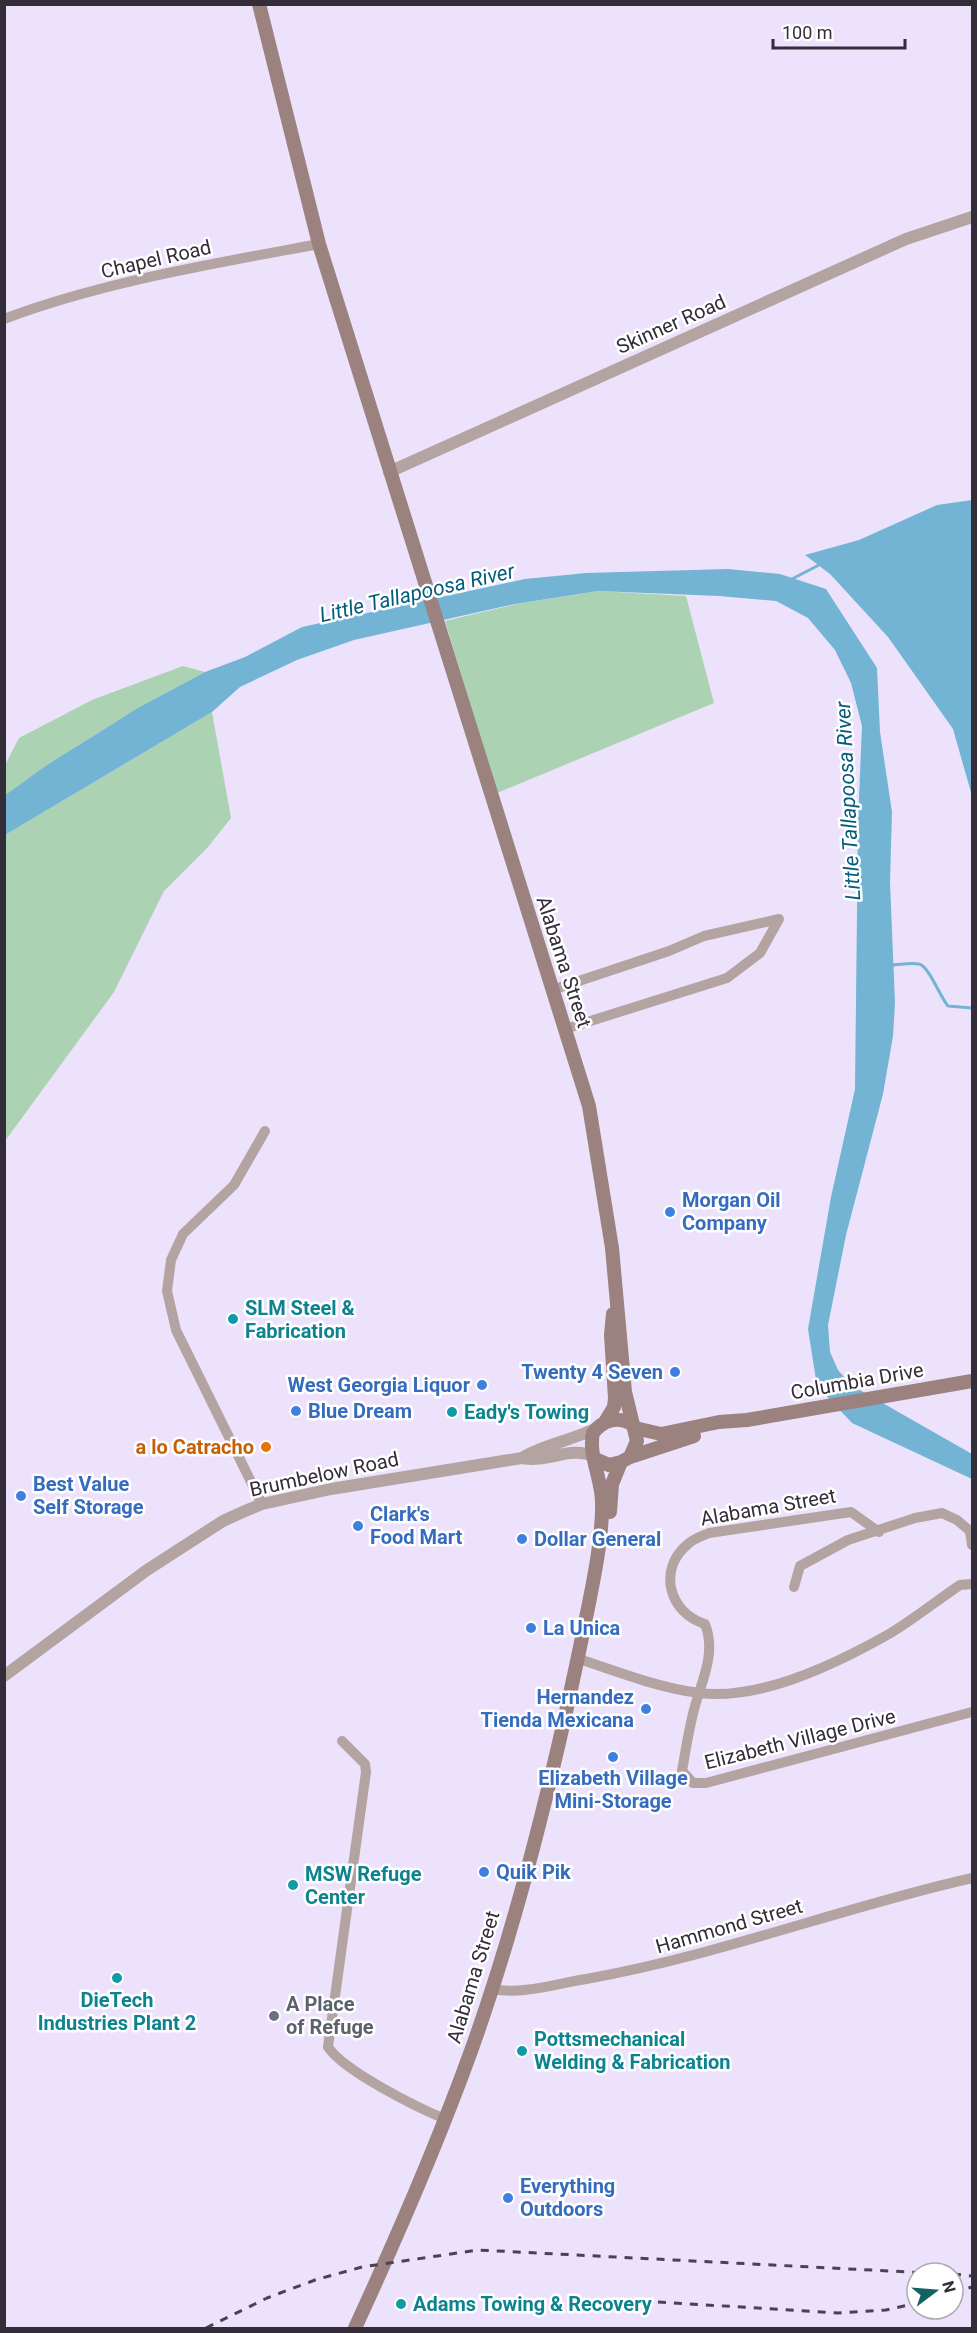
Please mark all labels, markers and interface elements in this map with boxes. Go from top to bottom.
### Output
scale bar [773,12,905,50]
text: 100 m [782,22,833,43]
street label: Chapel Road [99,235,213,283]
street label: Skinner Road [613,289,729,359]
water label: Little Tallapoosa River [317,559,518,627]
water label: Little Tallapoosa River [831,700,865,901]
street label: Alabama Street [531,893,597,1031]
place label: Morgan Oil Company [682,1188,781,1235]
marker: Morgan Oil Company [663,1205,677,1219]
place label: SLM Steel & Fabrication [245,1296,355,1343]
marker: SLM Steel & Fabrication [226,1312,240,1326]
street label: Columbia Drive [789,1357,925,1405]
place label: Twenty 4 Seven [521,1360,663,1384]
marker: Twenty 4 Seven [668,1365,682,1379]
place label: West Georgia Liquor [288,1373,471,1397]
marker: West Georgia Liquor [475,1378,489,1392]
place label: Blue Dream [308,1399,412,1423]
place label: Eady's Towing [464,1400,589,1424]
marker: Blue Dream [289,1404,303,1418]
marker: Eady's Towing [445,1405,459,1419]
place label: a lo Catracho [136,1435,254,1459]
marker: a lo Catracho [259,1440,273,1454]
street label: Brumbelow Road [247,1446,401,1502]
place label: Best Value Self Storage [33,1472,144,1519]
street label: Alabama Street [698,1483,838,1531]
marker: Best Value Self Storage [14,1489,28,1503]
place label: Clark's Food Mart [370,1502,463,1549]
marker: Clark's Food Mart [351,1519,365,1533]
place label: Dollar General [534,1527,661,1551]
marker: Dollar General [515,1532,529,1546]
place label: La Unica [543,1616,621,1640]
marker: La Unica [524,1621,538,1635]
place label: Hernandez Tienda Mexicana [481,1685,634,1732]
marker: Hernandez Tienda Mexicana [639,1702,653,1716]
street label: Elizabeth Village Drive [702,1704,898,1774]
marker: Elizabeth Village Mini-Storage [606,1750,620,1764]
place label: Elizabeth Village Mini-Storage [538,1766,688,1813]
place label: Quik Pik [496,1860,571,1884]
place label: MSW Refuge Center [305,1862,422,1909]
marker: Quik Pik [477,1865,491,1879]
marker: MSW Refuge Center [286,1878,300,1892]
street label: Hammond Street [653,1894,805,1958]
street label: Alabama Street [441,1908,505,2046]
marker: DieTech Industries Plant 2 [110,1971,124,1985]
place label: DieTech Industries Plant 2 [38,1988,196,2035]
place label: A Place of Refuge [286,1992,374,2039]
marker: A Place of Refuge [267,2009,281,2023]
place label: Pottsmechanical Welding & Fabrication [534,2027,730,2074]
marker: Pottsmechanical Welding & Fabrication [515,2044,529,2058]
place label: Everything Outdoors [520,2174,615,2221]
marker: Everything Outdoors [501,2191,515,2205]
north arrow [905,2261,965,2321]
text: N [938,2279,960,2295]
place label: Adams Towing & Recovery [413,2292,653,2316]
marker: Adams Towing & Recovery [394,2297,408,2311]

